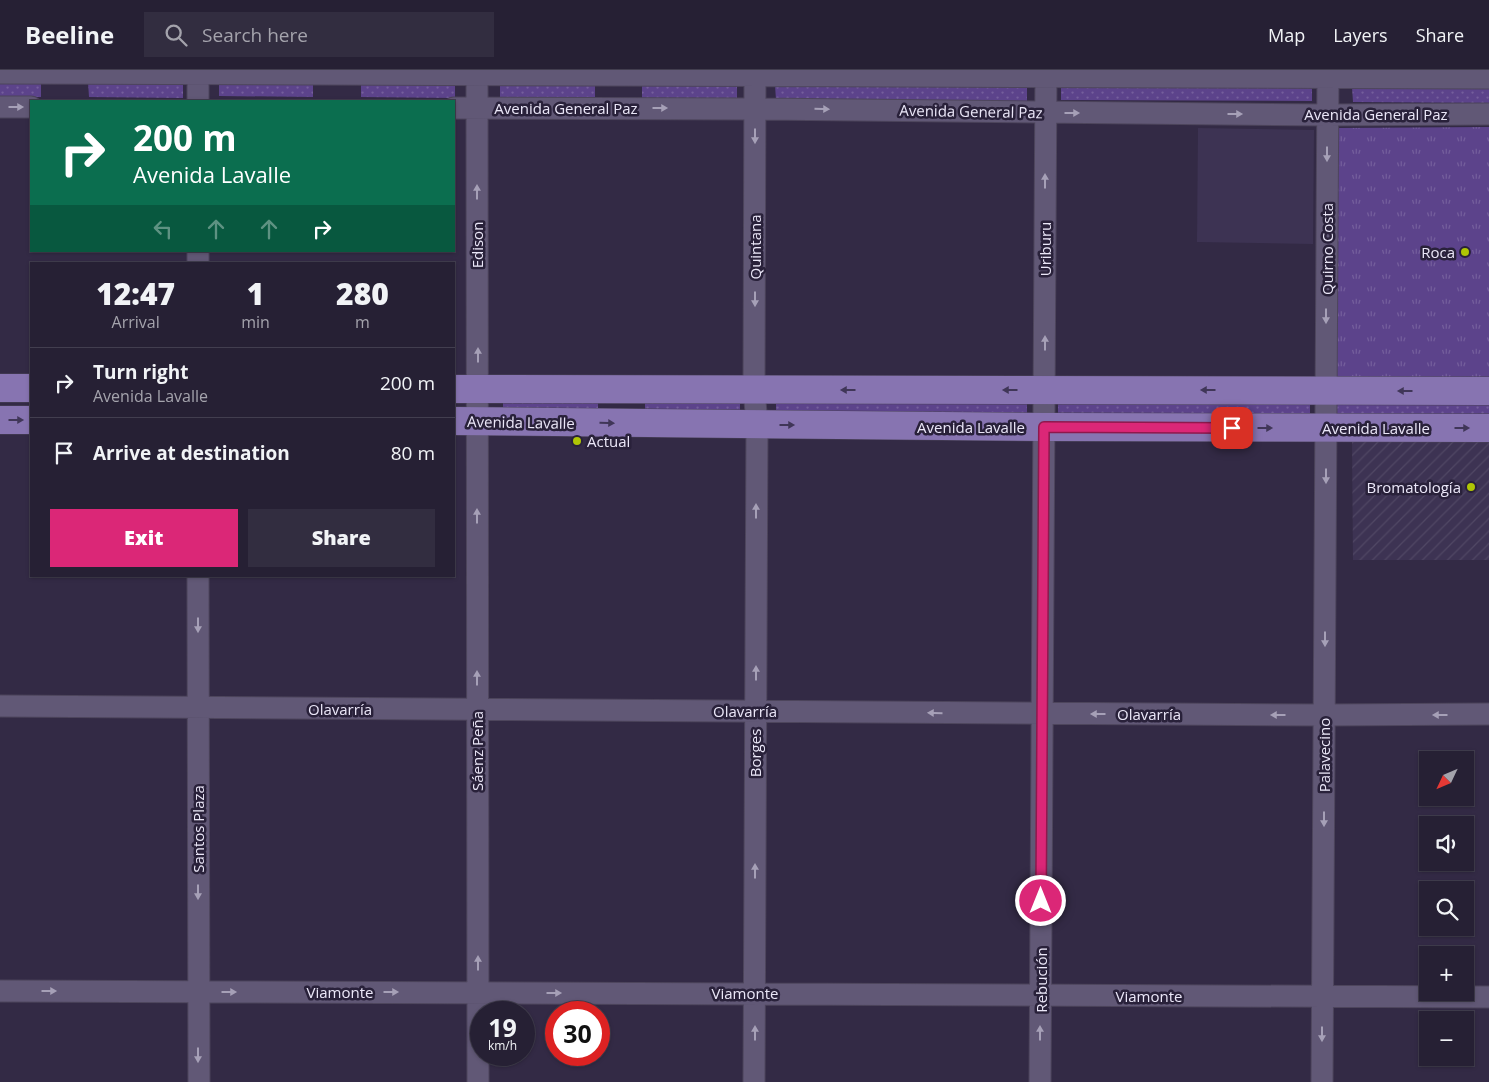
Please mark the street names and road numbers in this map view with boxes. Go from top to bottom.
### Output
street label: Avenida General Paz [494,98,638,118]
street label: Avenida General Paz [899,100,1043,122]
street label: Avenida General Paz [1304,104,1448,124]
street label: Quirno Costa [1317,203,1337,295]
street label: Quintana [745,214,765,280]
street label: Edison [467,222,487,268]
street label: Uriburu [1035,222,1055,276]
street label: Avenida Lavalle [467,411,575,433]
street label: Avenida Lavalle [917,417,1025,437]
street label: Avenida Lavalle [1322,418,1430,438]
street label: Olavarría [308,699,372,719]
street label: Olavarría [713,701,777,721]
street label: Olavarría [1117,704,1181,724]
street label: Sáenz Peña [467,711,487,791]
street label: Palavecino [1314,718,1334,792]
street label: Borges [745,729,765,777]
street label: Santos Plaza [188,785,208,873]
street label: Rebución [1031,947,1051,1013]
street label: Viamonte [307,982,373,1002]
street label: Viamonte [712,983,778,1003]
street label: Viamonte [1116,986,1182,1006]

